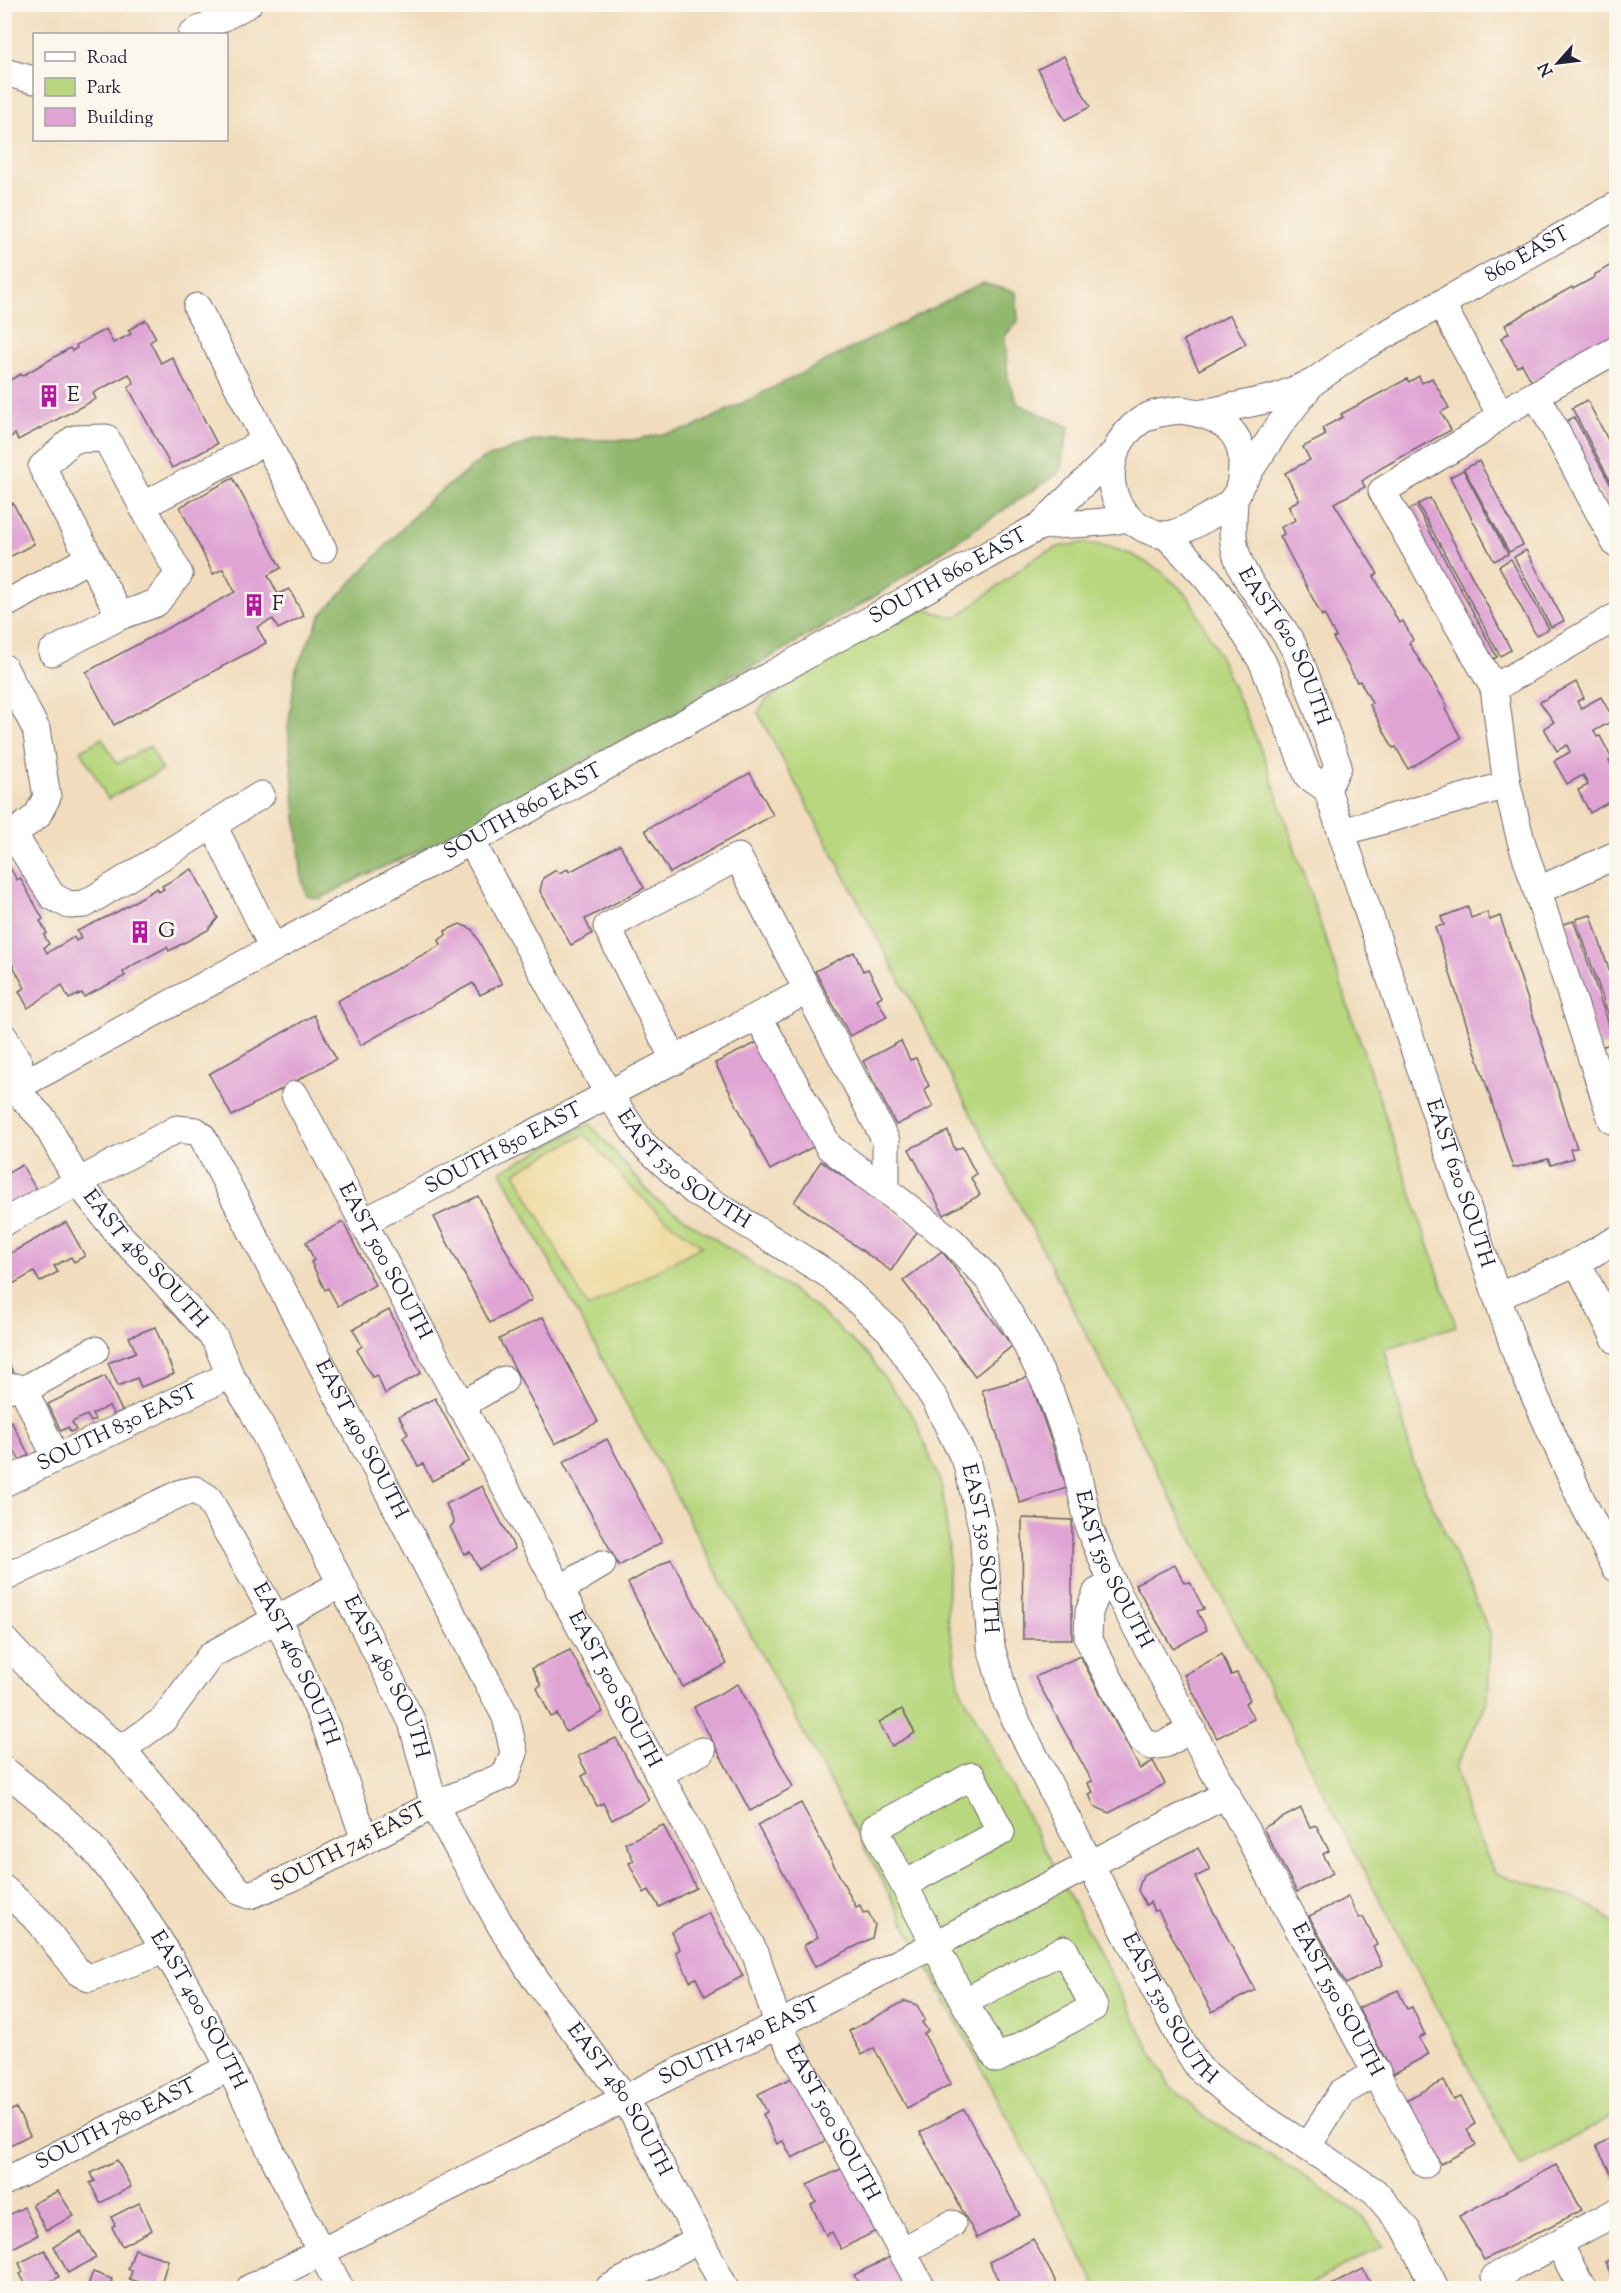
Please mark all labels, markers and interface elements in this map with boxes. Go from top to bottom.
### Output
legend [33,33,228,141]
north arrow [1528,33,1588,93]
text: Road [87,46,127,72]
text: N [1534,58,1560,80]
text: Park [87,76,122,102]
text: Building [87,106,153,132]
street label: 860 EAST [1480,219,1576,291]
place label: E [67,381,80,411]
building icon: E [36,383,62,409]
street label: SOUTH 860 EAST [864,521,1033,633]
street label: EAST 620 SOUTH [1229,563,1337,730]
place label: F [272,590,284,620]
building icon: F [241,592,267,618]
street label: SOUTH 860 EAST [439,756,608,868]
place label: G [158,917,175,947]
building icon: G [127,919,153,945]
street label: SOUTH 850 EAST [420,1095,588,1202]
street label: EAST 620 SOUTH [1417,1095,1501,1272]
street label: EAST 530 SOUTH [609,1104,756,1237]
street label: EAST 500 SOUTH [330,1178,439,1346]
street label: EAST 480 SOUTH [75,1184,215,1336]
street label: EAST 490 SOUTH [307,1355,415,1525]
street label: SOUTH 830 EAST [32,1377,203,1480]
street label: EAST 530 SOUTH [953,1461,1005,1635]
street label: EAST 550 SOUTH [1067,1488,1160,1654]
street label: EAST 460 SOUTH [244,1578,346,1750]
street label: EAST 480 SOUTH [335,1591,436,1762]
street label: EAST 500 SOUTH [560,1606,668,1774]
street label: SOUTH 745 EAST [266,1796,432,1900]
street label: EAST 550 SOUTH [1283,1918,1391,2082]
street label: EAST 400 SOUTH [142,1925,254,2095]
street label: EAST 530 SOUTH [1113,1928,1224,2092]
street label: SOUTH 740 EAST [654,1991,826,2094]
street label: EAST 480 SOUTH [559,2017,679,2182]
street label: EAST 500 SOUTH [777,2040,887,2207]
street label: SOUTH 780 EAST [31,2071,202,2178]

